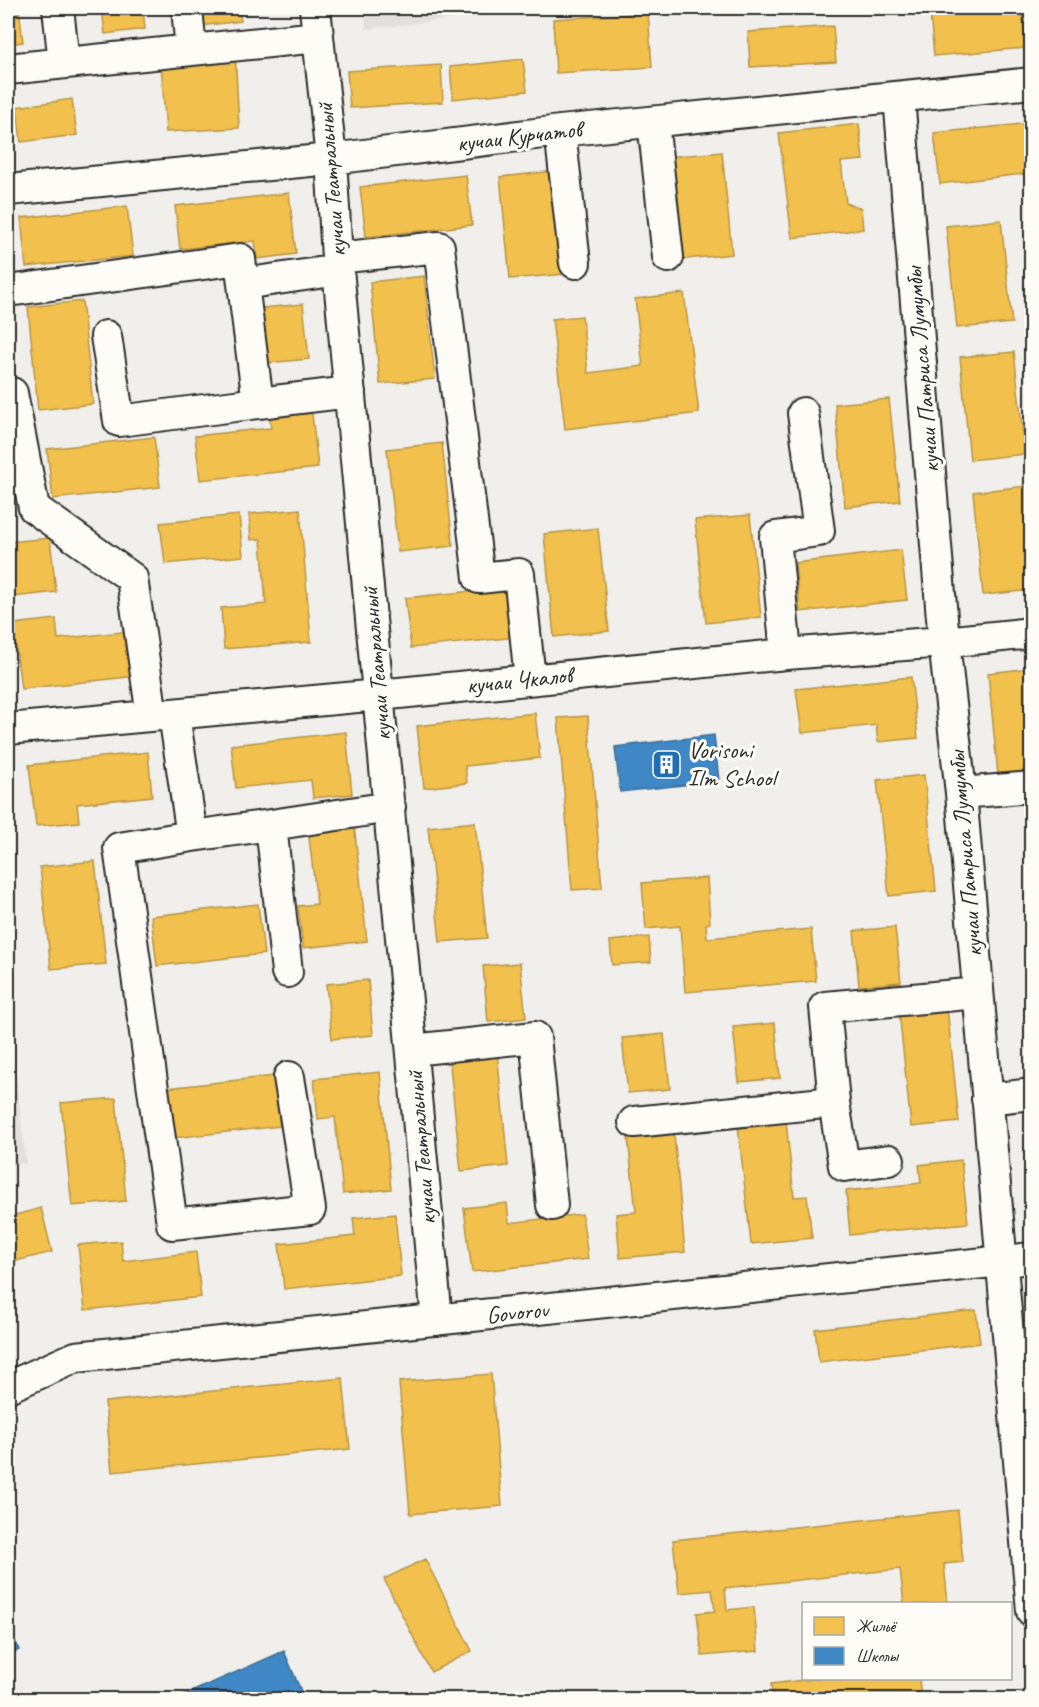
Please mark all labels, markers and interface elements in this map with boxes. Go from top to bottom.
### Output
street label: кучаи Театральный [309,100,353,258]
street label: кучаи Курчатов [455,113,588,159]
street label: кучаи Патриса Лумумбы [898,263,946,474]
street label: кучаи Театральный [354,584,398,742]
street label: кучаи Чкалов [465,659,577,700]
place label: Vorisoni Ilm School [688,735,779,793]
street label: кучаи Патриса Лумумбы [941,747,989,958]
building icon: Vorisoni Ilm School [651,748,683,780]
street label: кучаи Театральный [399,1068,443,1226]
street label: Govorov [485,1294,551,1330]
legend [802,1602,1012,1680]
text: Жильё [856,1615,898,1637]
text: Школы [856,1645,900,1667]

